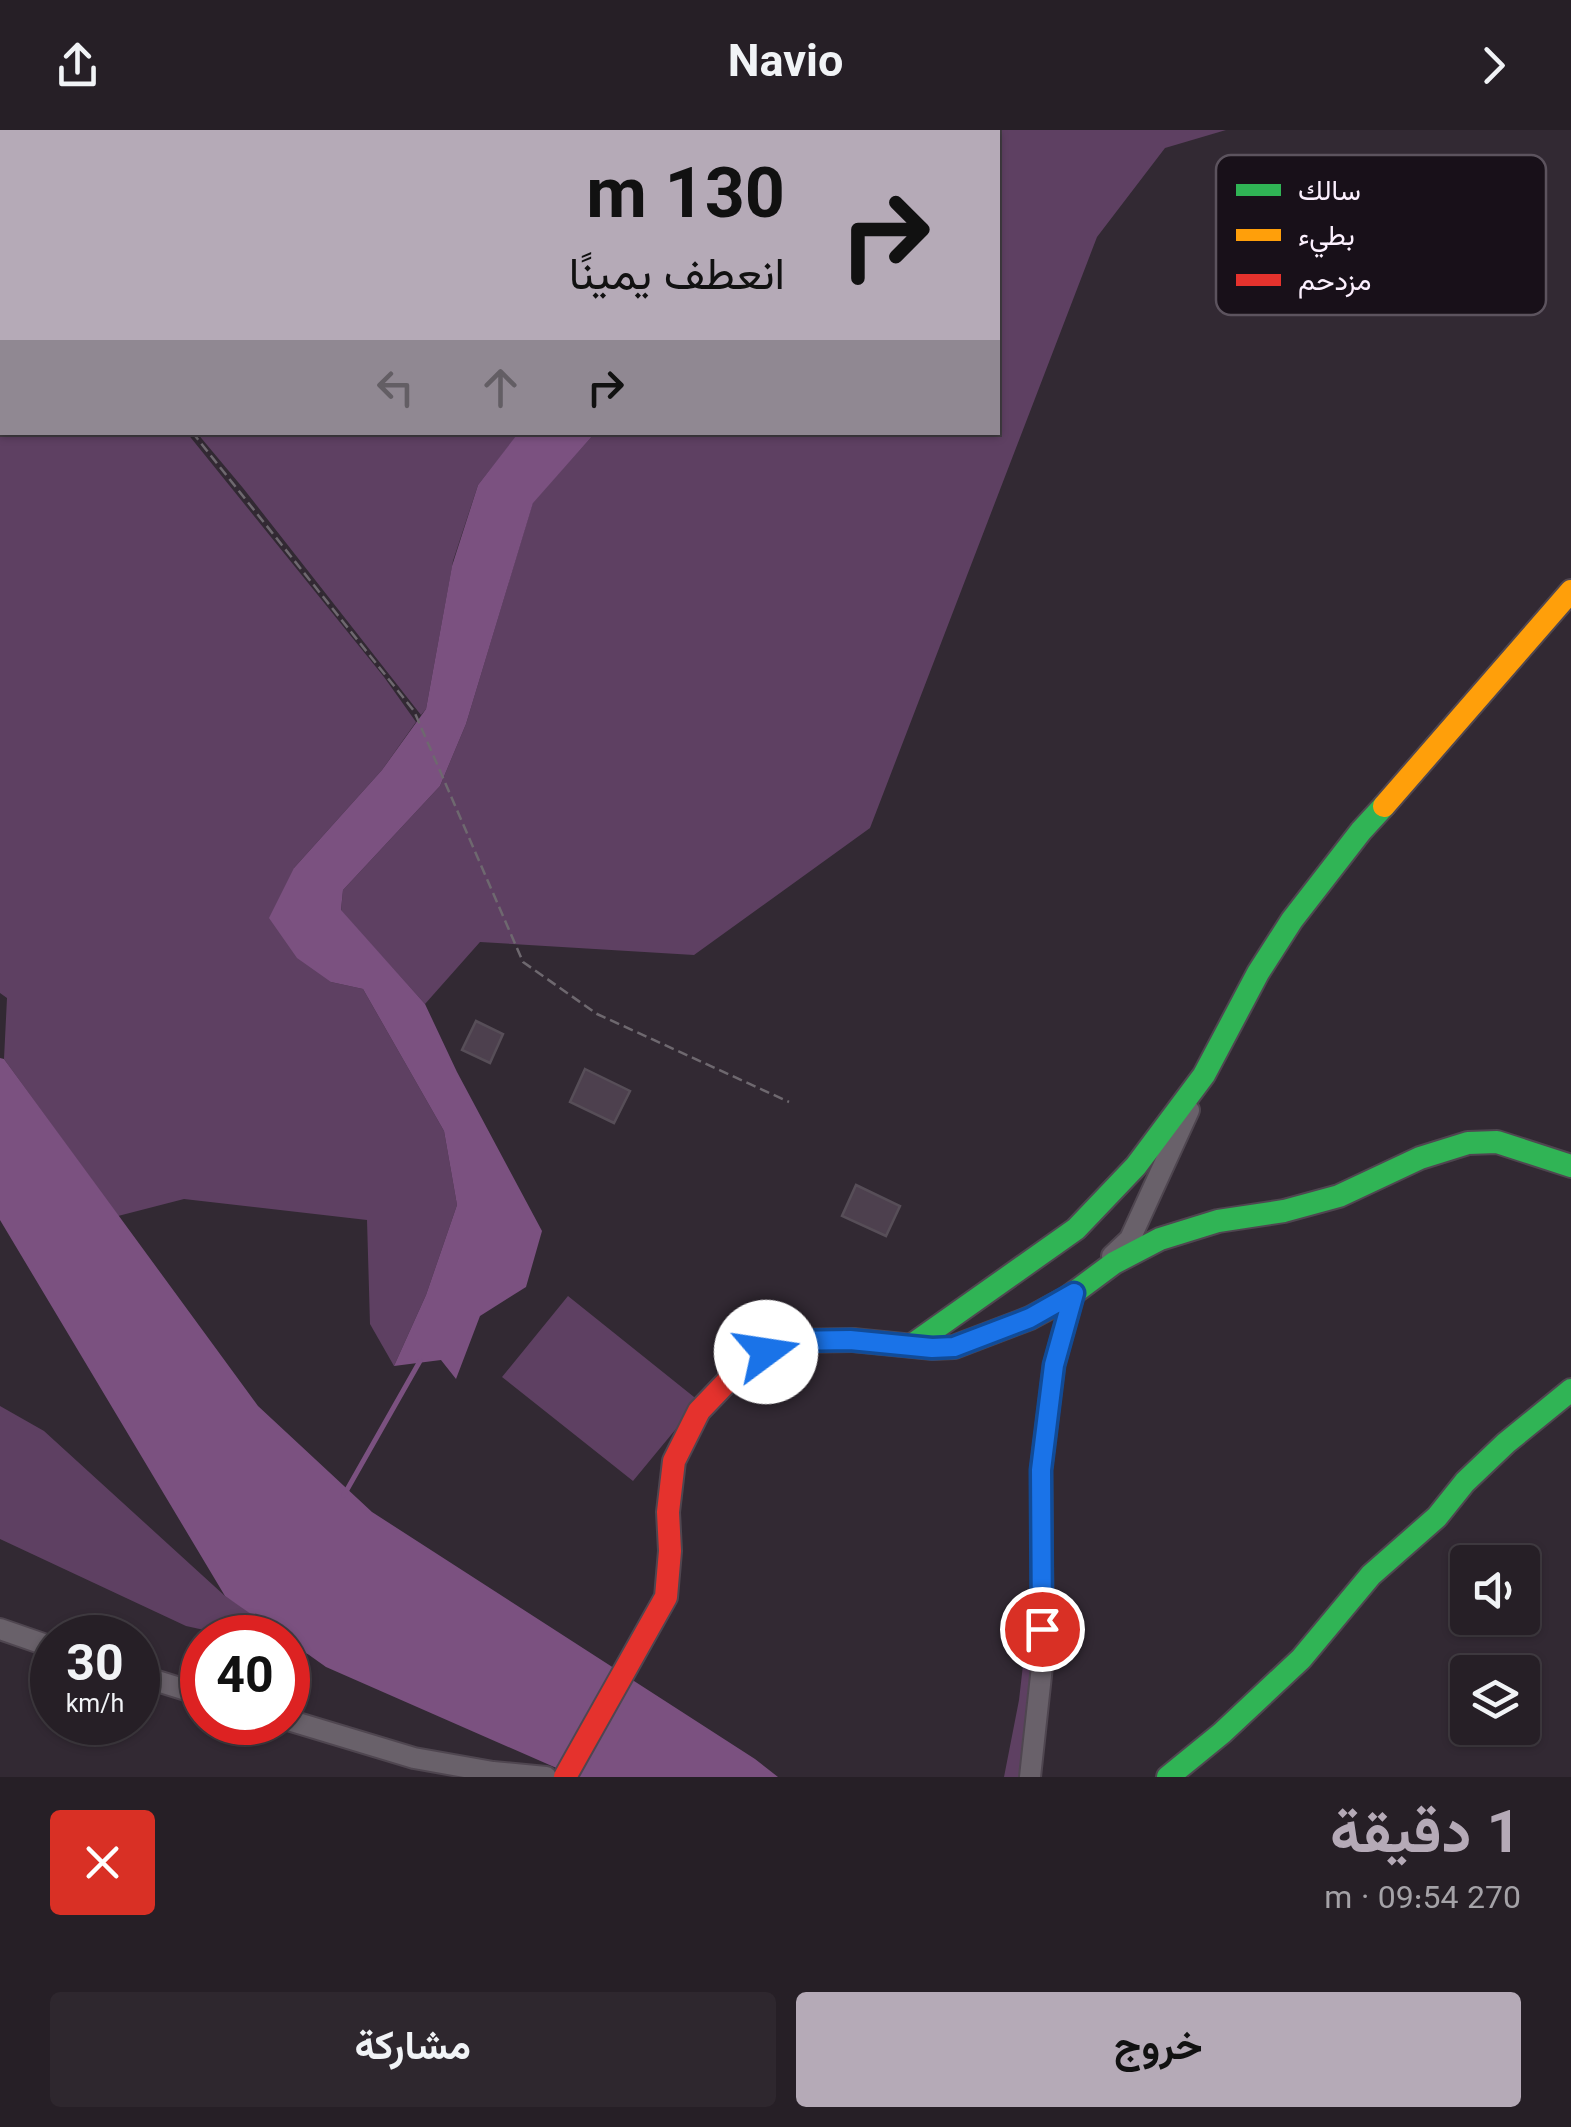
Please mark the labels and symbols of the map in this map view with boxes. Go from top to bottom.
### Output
legend [1216,155,1546,315]
text: سالك [1298,171,1361,215]
text: بطيء [1298,216,1355,260]
text: مزدحم [1298,261,1371,305]
position arrow [714,1300,818,1404]
pin [1000,1587,1085,1672]
speed limit sign: 40 [180,1615,310,1745]

